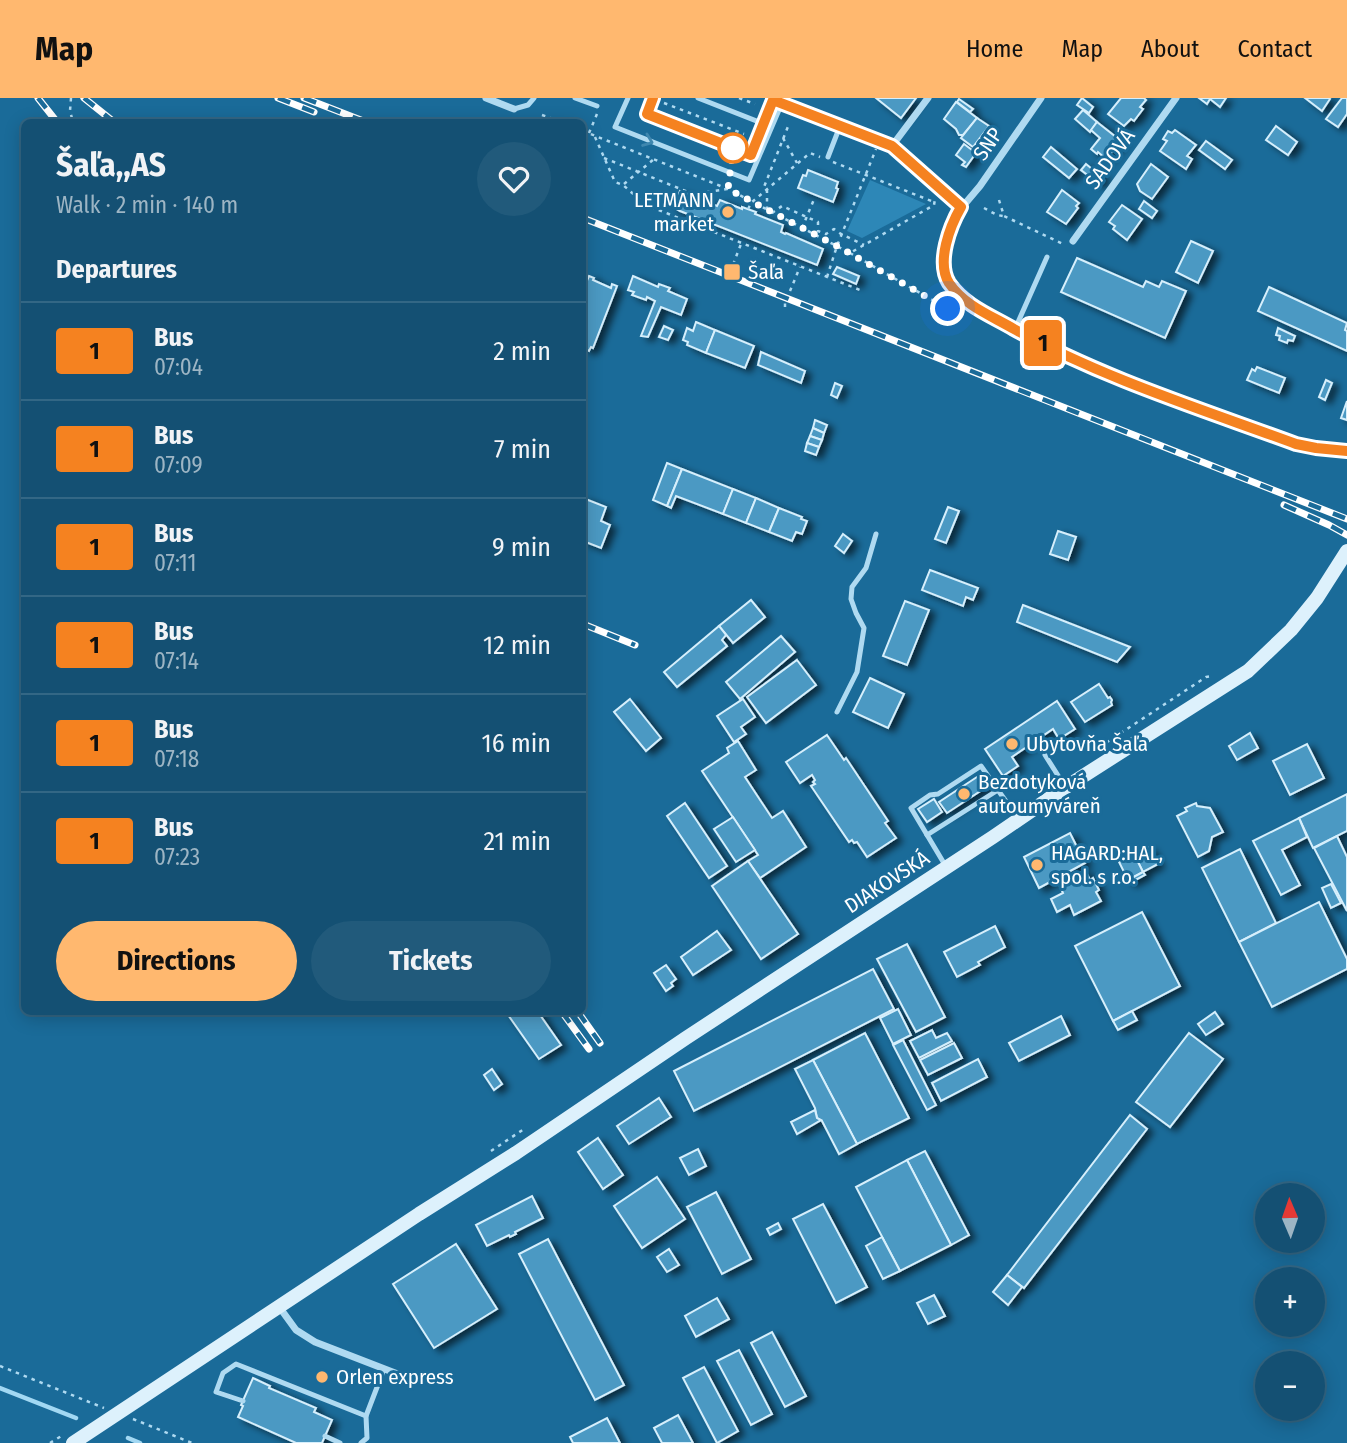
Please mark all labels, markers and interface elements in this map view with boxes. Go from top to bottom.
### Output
text: Map [35,29,93,69]
text: Home [966,35,1023,63]
text: Map [1061,35,1103,63]
text: About [1141,35,1199,63]
text: Contact [1237,35,1312,63]
street label: SNP [968,123,1008,165]
street label: SADOVÁ [1079,124,1141,194]
one-way arrow [642,132,654,146]
unlabelled marker [718,133,748,163]
button: heart [477,142,551,216]
text: Šaľa,,AS [56,145,166,185]
place label: LETMANN market [634,187,714,237]
text: Walk · 2 min · 140 m [56,191,238,219]
marker: LETMANN market [720,204,736,220]
text: Departures [56,254,177,285]
place label: Šaľa [748,259,784,285]
marker: Šaľa [722,262,742,282]
your location [930,291,965,326]
line badge: 1 [1020,320,1066,366]
text: Bus [154,322,193,353]
text: 1 [1038,329,1048,357]
text: 2 min [493,336,551,367]
text: 1 [89,337,100,365]
text: 07:04 [154,353,203,381]
text: Bus [154,420,193,451]
text: 7 min [494,434,551,465]
text: 1 [89,435,100,463]
text: 07:09 [154,451,203,479]
text: Bus [154,518,193,549]
text: 9 min [492,532,551,563]
text: 1 [89,533,100,561]
text: 07:11 [154,549,196,577]
text: Bus [154,616,193,647]
text: 12 min [483,630,551,661]
text: 1 [89,631,100,659]
text: 07:14 [154,647,199,675]
text: Bus [154,714,193,745]
text: 16 min [482,728,551,759]
text: 1 [89,729,100,757]
place label: Ubytovňa Šaľa [1026,731,1148,757]
marker: Ubytovňa Šaľa [1004,736,1020,752]
text: 07:18 [154,745,199,773]
place label: Bezdotyková autoumyváreň [978,769,1101,819]
marker: Bezdotyková autoumyváreň [956,786,972,802]
text: Bus [154,812,193,843]
text: 21 min [484,826,551,857]
text: 1 [89,827,100,855]
place label: HAGARD:HAL, spol. s r.o. [1051,840,1163,890]
text: 07:23 [154,843,200,871]
street label: DIAKOVSKÁ [840,845,934,919]
marker: HAGARD:HAL, spol. s r.o. [1029,857,1045,873]
button: Directions [56,921,297,1001]
button: Tickets [311,921,551,1001]
north arrow [1255,1183,1325,1253]
map controls [1255,1183,1325,1421]
button: + [1255,1267,1325,1337]
button: − [1255,1351,1325,1421]
place label: Orlen express [336,1364,454,1390]
marker: Orlen express [314,1369,330,1385]

